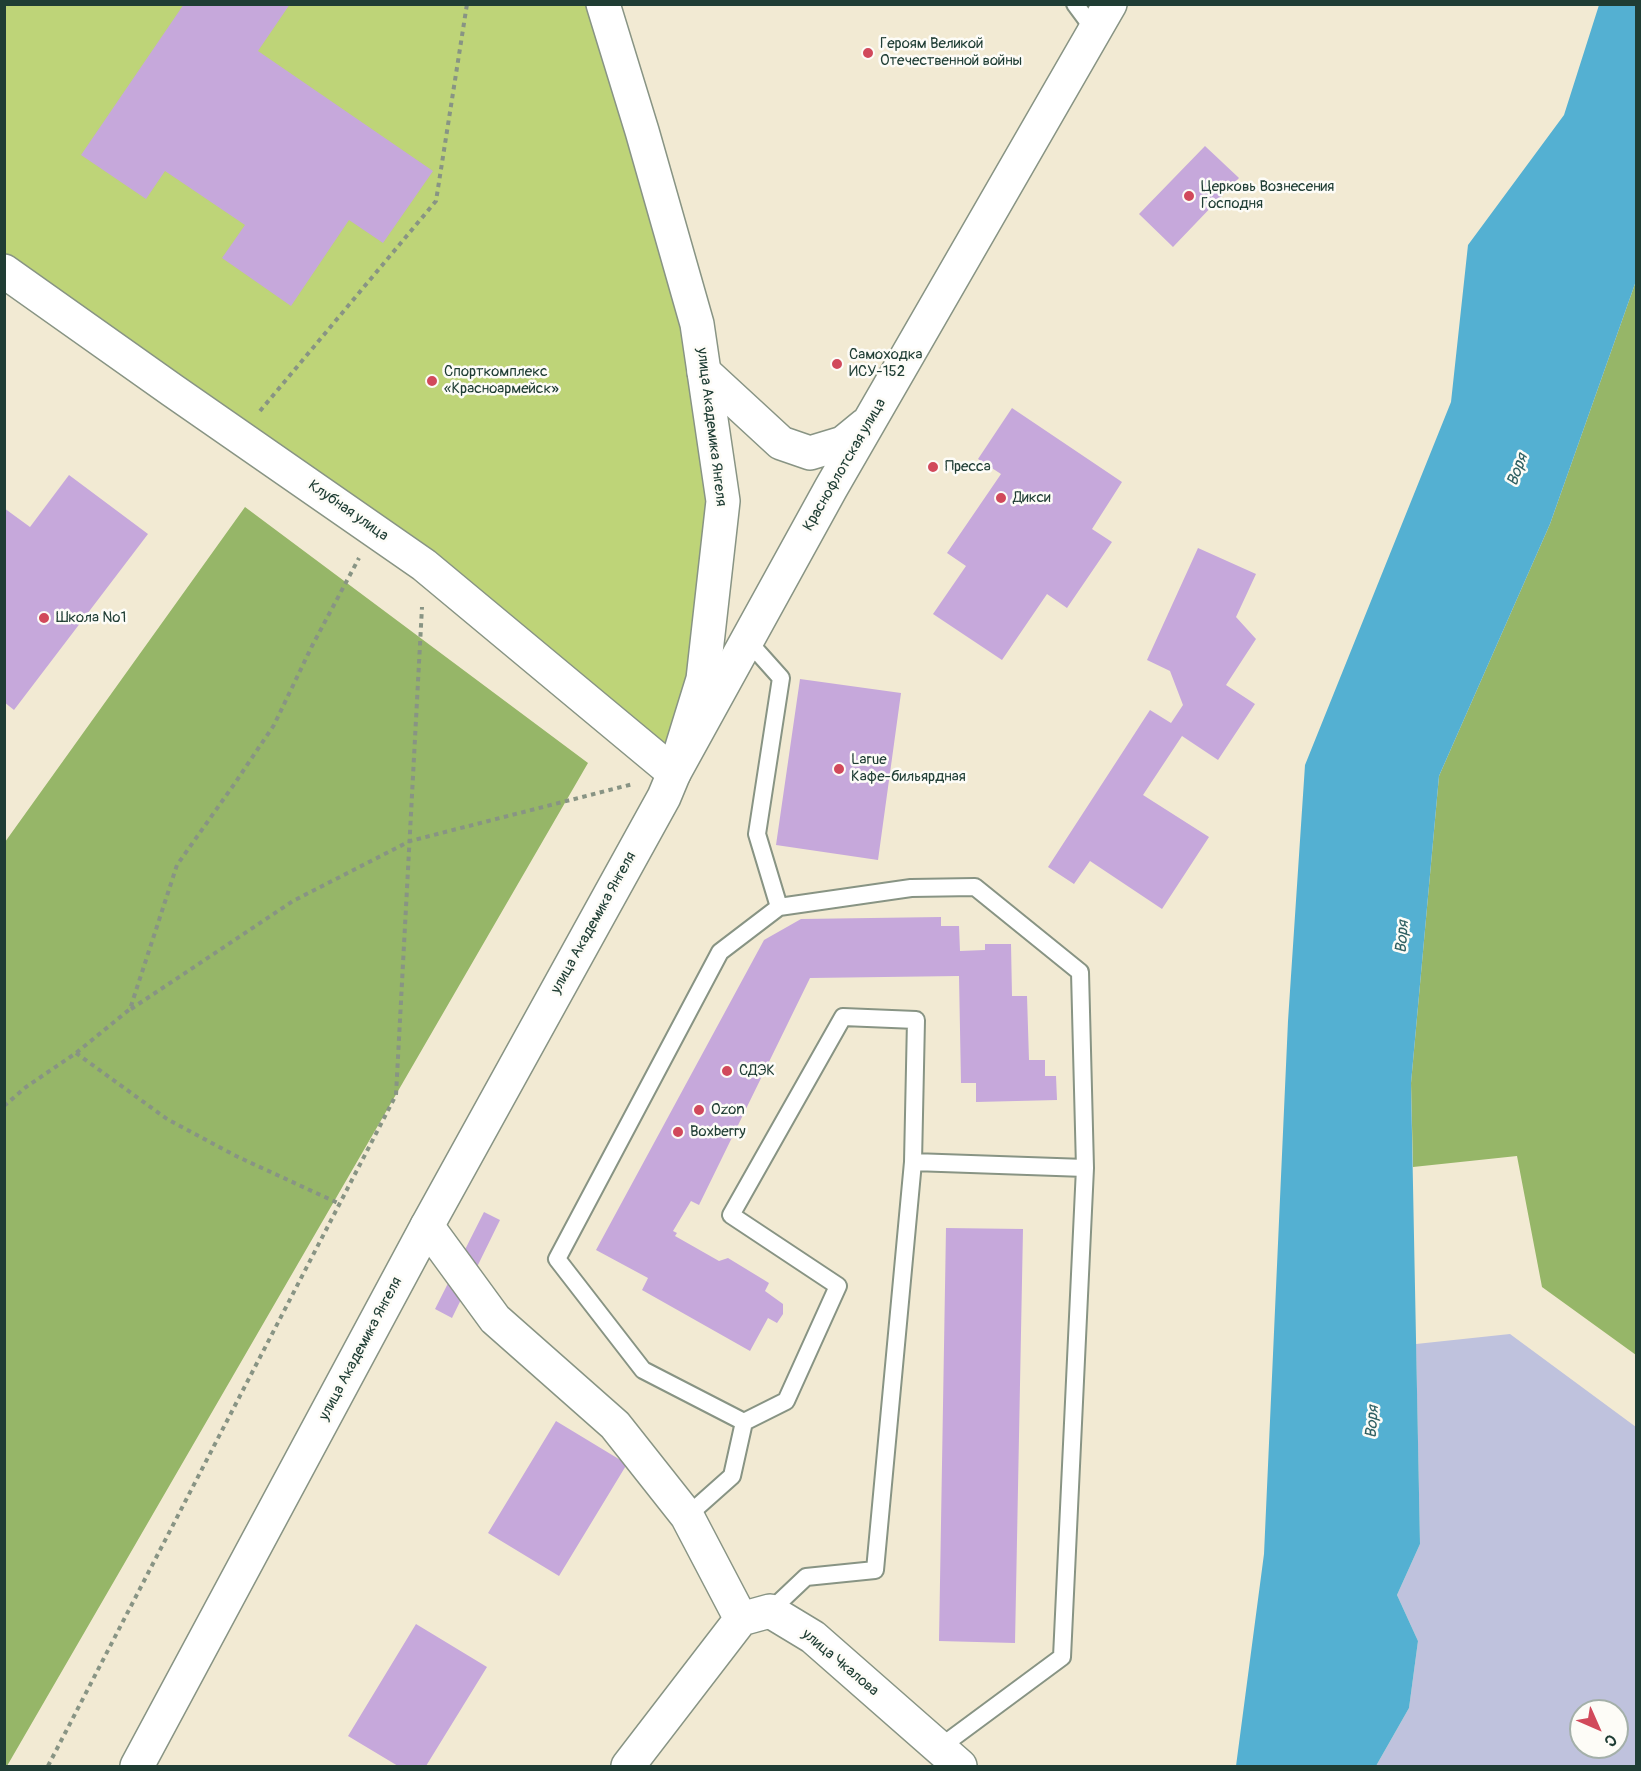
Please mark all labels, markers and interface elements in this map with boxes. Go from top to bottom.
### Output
place label: Героям Великой Отечественной войны [880,35,1022,70]
marker: Героям Великой Отечественной войны [861,46,875,60]
place label: Церковь Вознесения Господня [1201,178,1334,213]
marker: Церковь Вознесения Господня [1182,189,1196,203]
place label: Самоходка ИСУ-152 [849,346,922,381]
street label: улица Академика Янгеля [692,347,730,507]
marker: Самоходка ИСУ-152 [830,357,844,371]
place label: Спорткомплекс «Красноармейск» [444,363,559,398]
marker: Спорткомплекс «Красноармейск» [425,374,439,388]
street label: Краснофлотская улица [800,396,890,534]
water label: Воря [1503,451,1533,489]
place label: Пресса [945,458,991,476]
marker: Пресса [926,460,940,474]
street label: Клубная улица [304,477,392,545]
place label: Дикси [1013,489,1051,507]
marker: Дикси [994,491,1008,505]
place label: Школа №1 [56,609,126,627]
marker: Школа №1 [37,611,51,625]
place label: Larue Кафе-бильярдная [851,751,966,786]
marker: Larue Кафе-бильярдная [832,762,846,776]
street label: улица Академика Янгеля [547,849,641,997]
water label: Воря [1392,920,1414,954]
place label: СДЭК [739,1062,775,1080]
marker: СДЭК [720,1064,734,1078]
place label: Ozon [711,1101,745,1119]
marker: Ozon [692,1103,706,1117]
place label: Boxberry [690,1123,746,1141]
marker: Boxberry [671,1125,685,1139]
street label: улица Академика Янгеля [316,1274,406,1424]
water label: Воря [1362,1405,1384,1439]
street label: улица Чкалова [798,1626,882,1700]
north arrow [1569,1699,1629,1759]
text: С [1600,1730,1621,1751]

